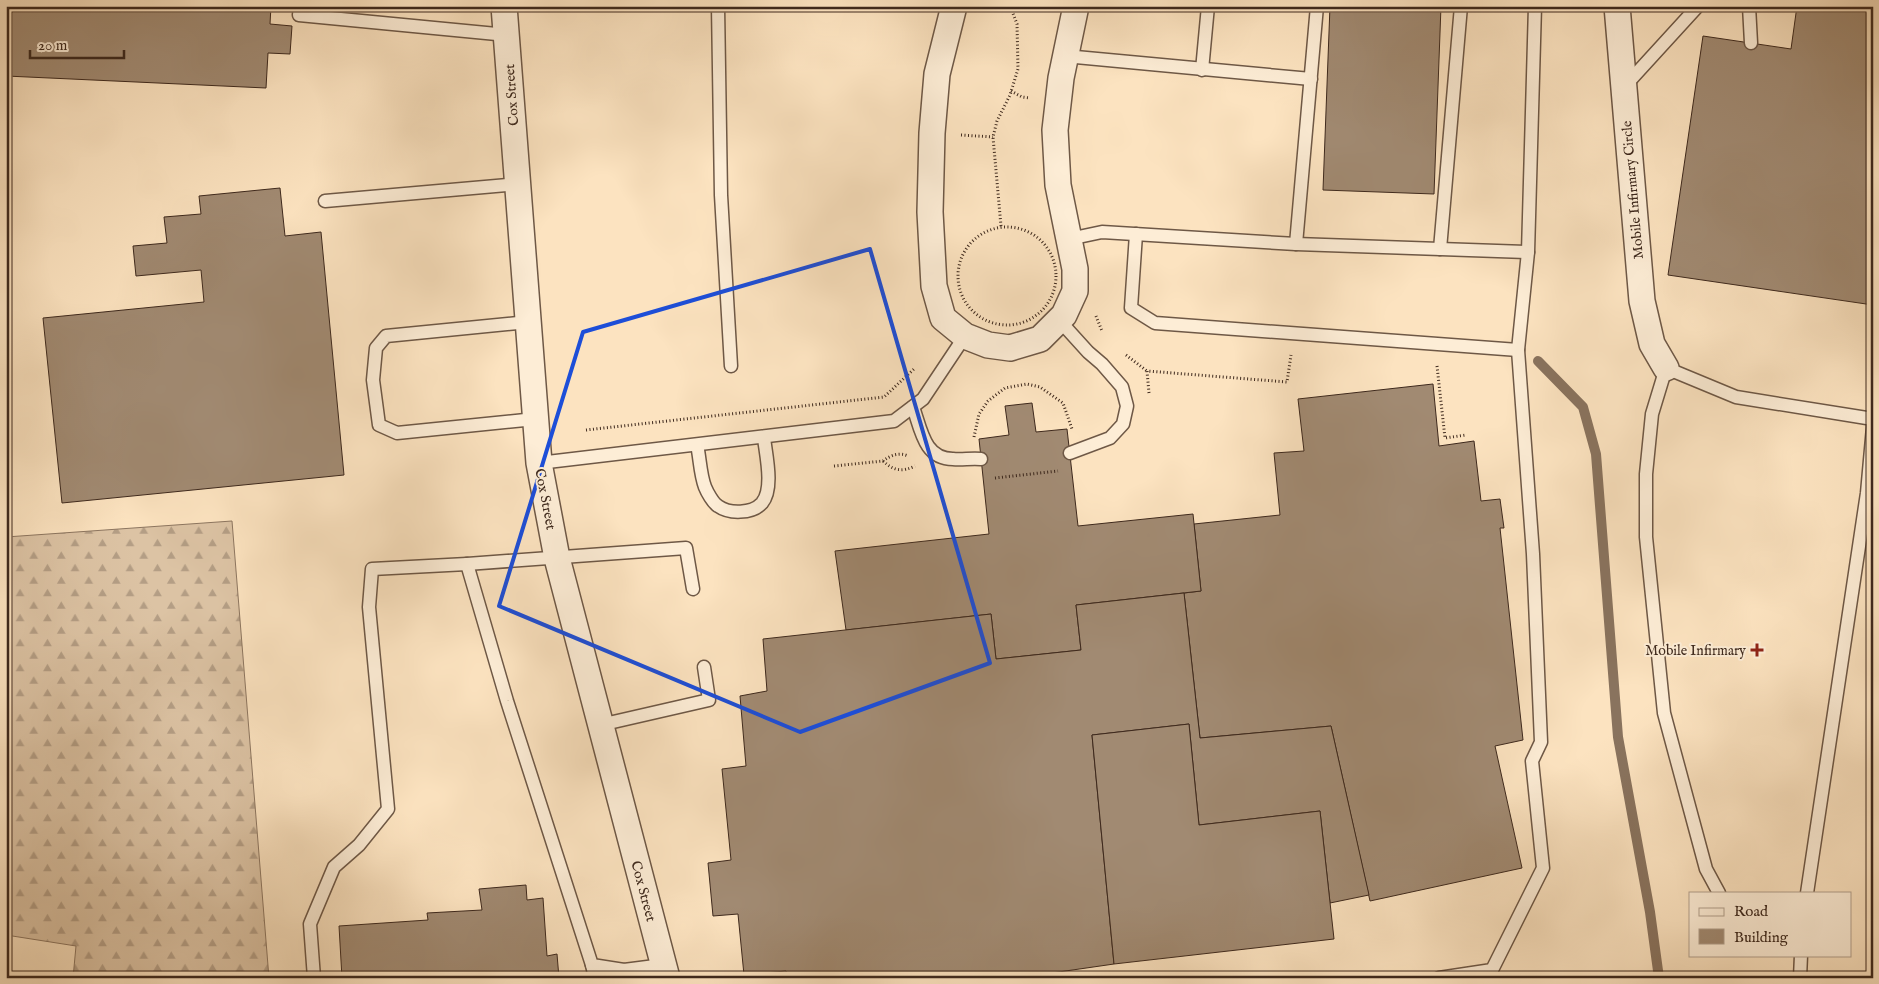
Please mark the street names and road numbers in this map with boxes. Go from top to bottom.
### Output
street label: Cox Street [501,63,523,127]
street label: Mobile Infirmary Circle [1618,119,1648,260]
street label: Cox Street [530,467,560,532]
street label: Cox Street [626,859,660,924]

